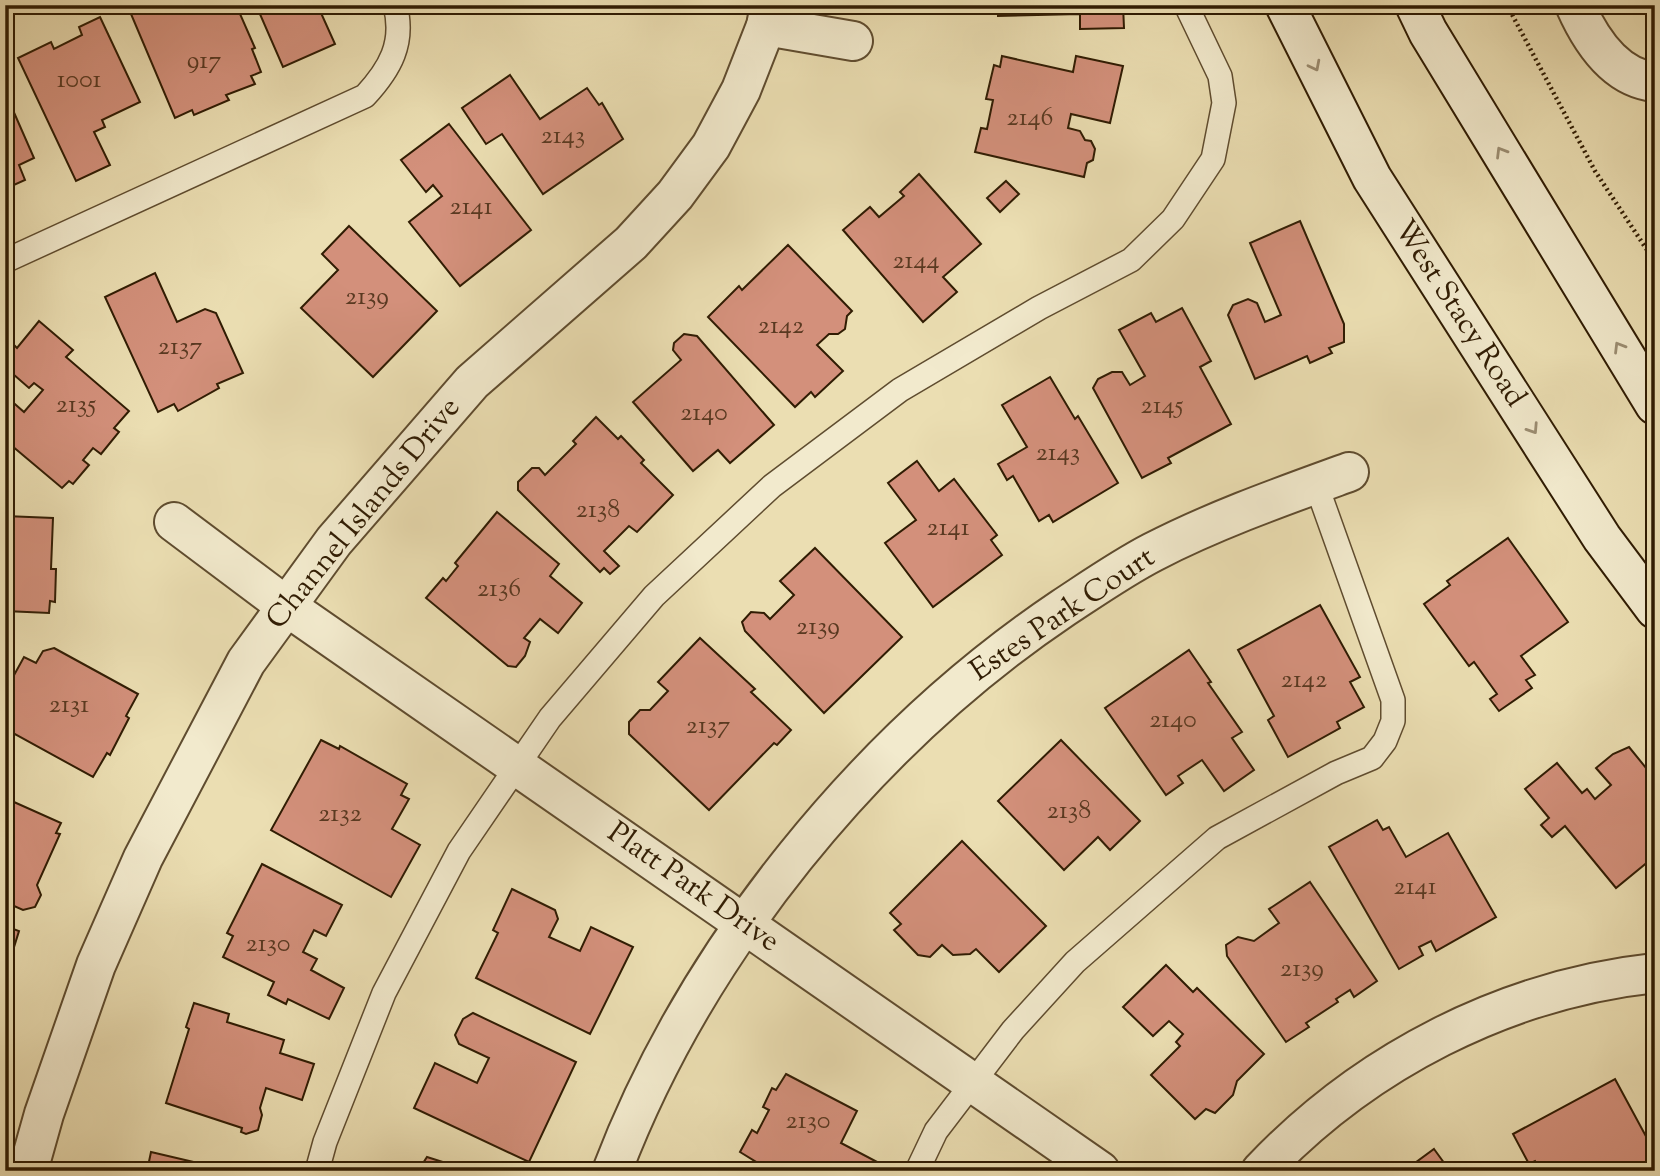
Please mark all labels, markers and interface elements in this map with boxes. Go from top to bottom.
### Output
house number: 917 [187,43,221,80]
one-way arrow [1307,59,1321,71]
house number: 1001 [57,62,101,99]
house number: 2146 [1007,100,1053,137]
house number: 2143 [541,118,585,155]
one-way arrow [1496,147,1509,160]
house number: 2141 [450,189,493,226]
street label: West Stacy Road [1382,212,1536,416]
house number: 2144 [892,243,940,280]
house number: 2139 [345,279,389,316]
house number: 2142 [758,308,804,345]
house number: 2137 [158,329,202,366]
one-way arrow [1615,341,1628,354]
house number: 2135 [56,387,96,424]
house number: 2145 [1140,388,1184,425]
street label: Channel Islands Drive [257,389,471,639]
house number: 2140 [680,395,728,432]
one-way arrow [1524,422,1537,435]
house number: 2143 [1036,435,1080,472]
house number: 2138 [576,492,620,529]
house number: 2141 [927,510,970,547]
street label: Estes Park Court [962,537,1164,693]
house number: 2136 [477,571,521,608]
house number: 2139 [796,609,840,646]
house number: 2142 [1281,662,1327,699]
house number: 2131 [49,687,89,724]
house number: 2140 [1149,702,1197,739]
house number: 2137 [686,708,730,745]
house number: 2138 [1047,793,1091,830]
house number: 2132 [318,796,362,833]
street label: Platt Park Drive [598,813,788,963]
house number: 2141 [1394,869,1437,906]
house number: 2130 [245,926,291,963]
house number: 2139 [1280,951,1324,988]
house number: 2130 [785,1103,831,1140]

